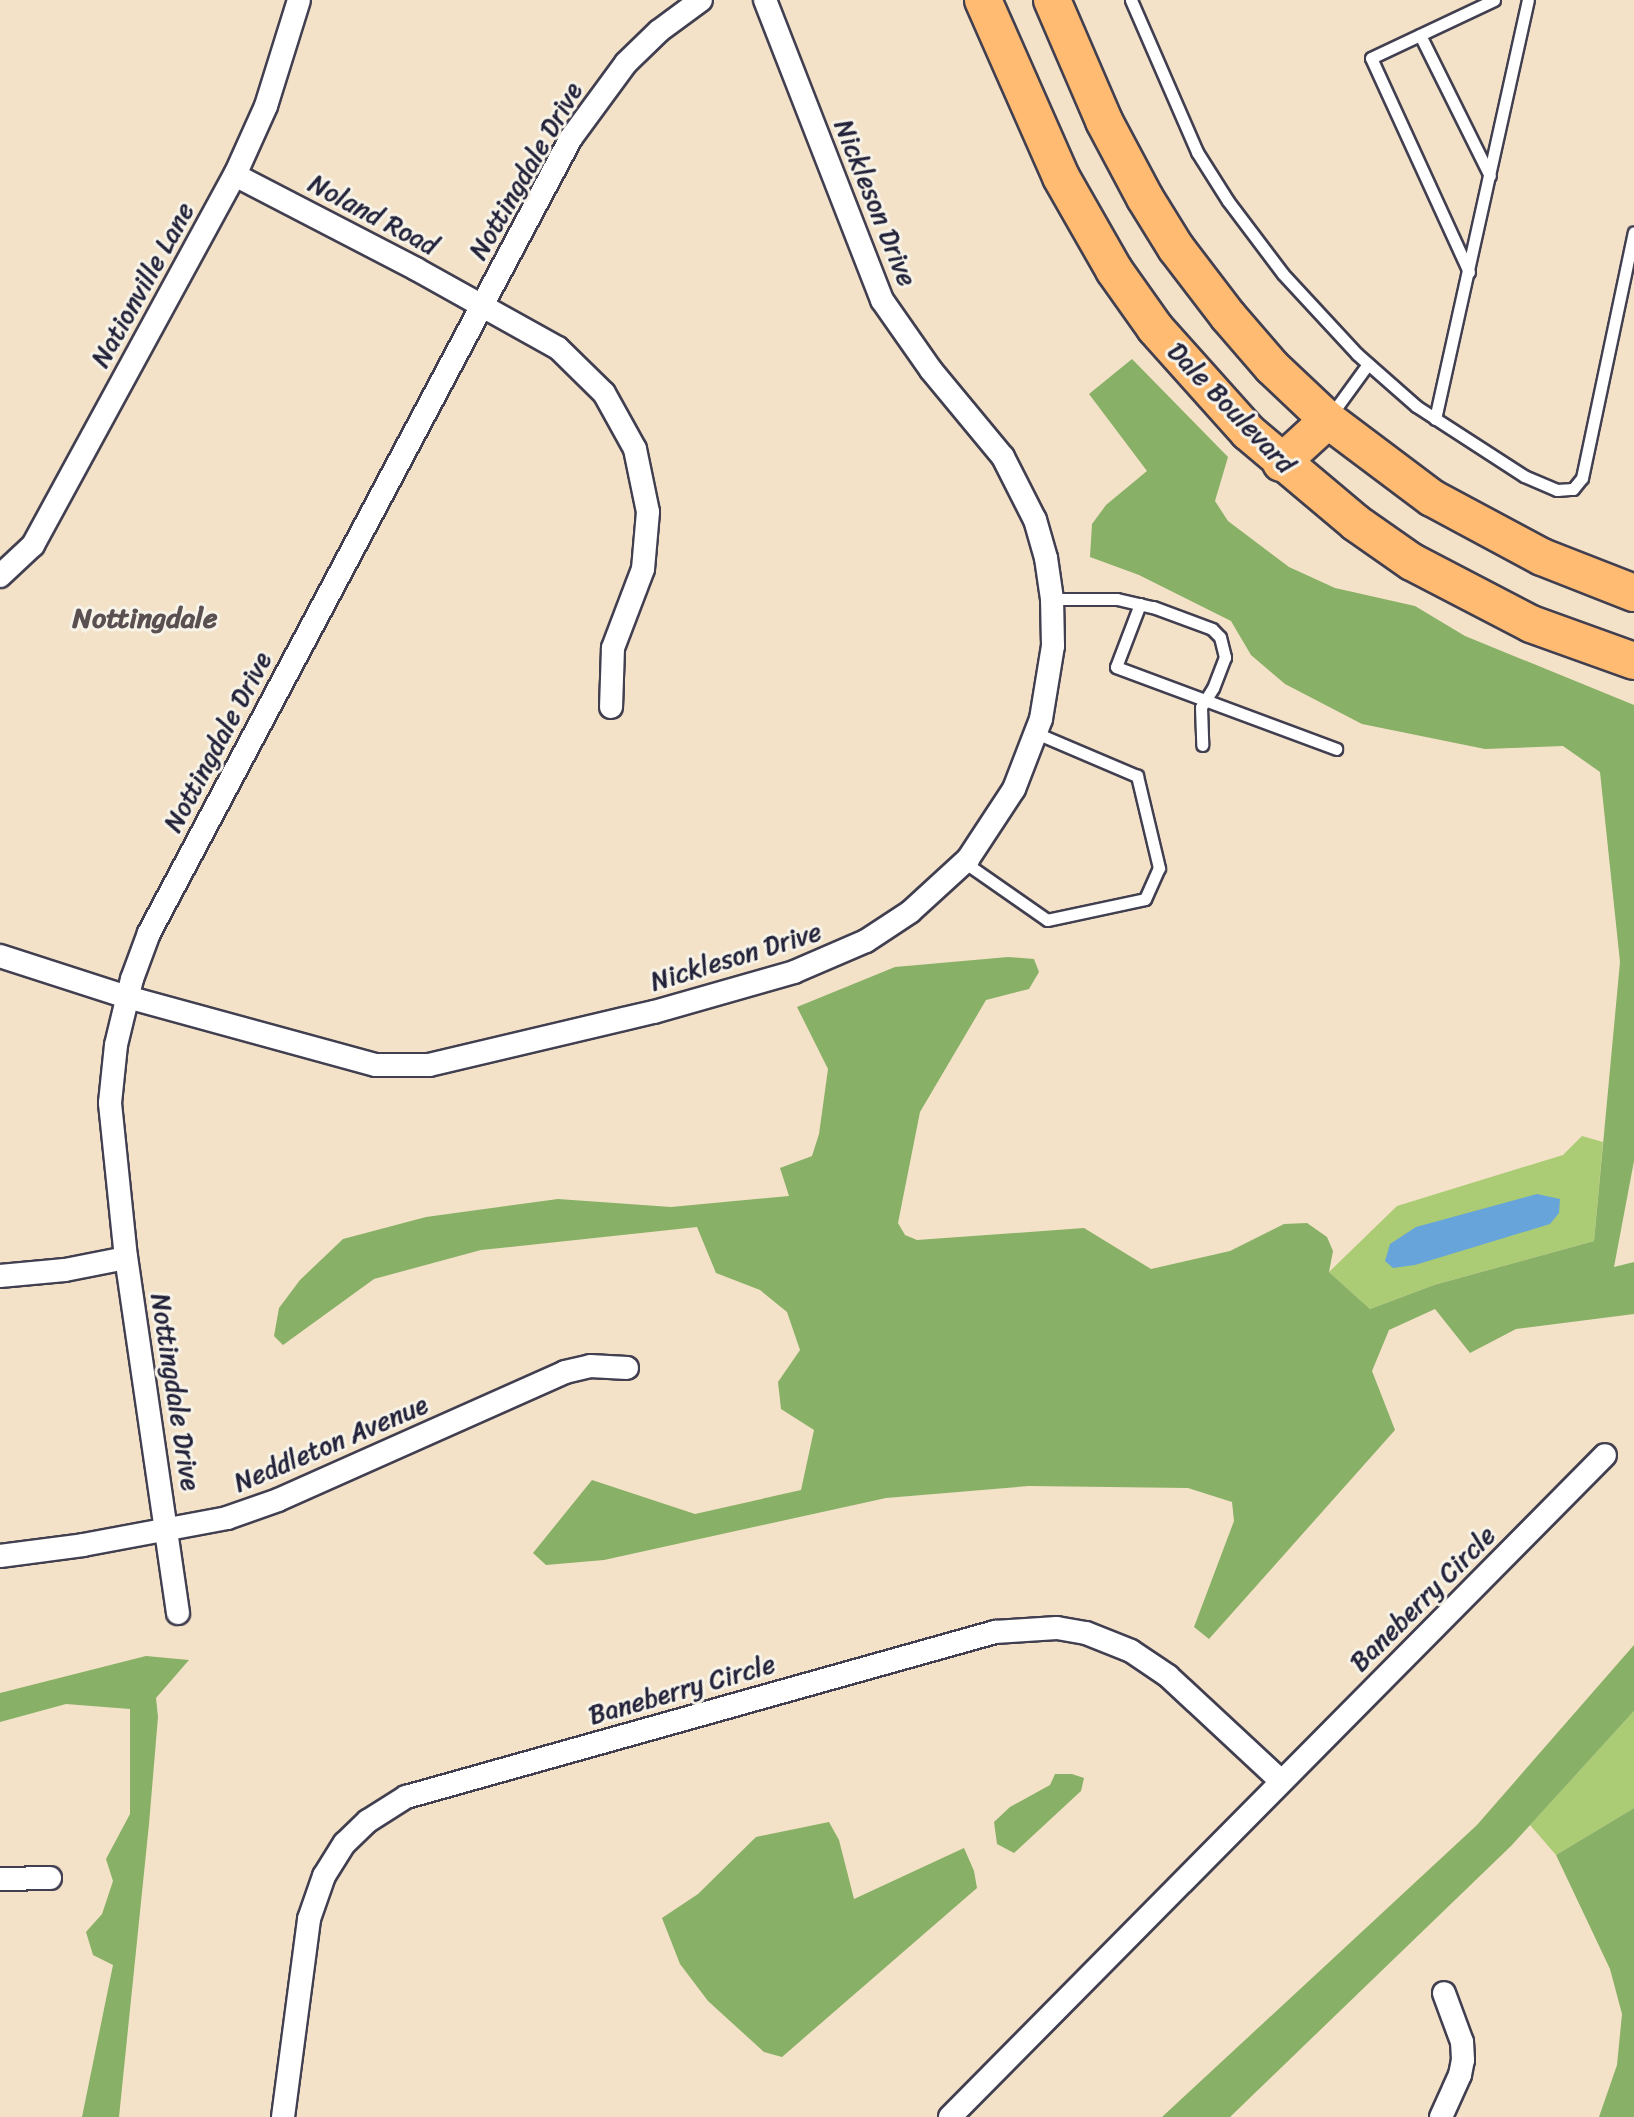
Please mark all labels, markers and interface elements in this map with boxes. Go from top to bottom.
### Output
street label: Nottingdale Drive [462,77,590,265]
street label: Nickleson Drive [827,115,923,291]
street label: Noland Road [303,168,443,262]
street label: Nationville Lane [85,197,201,373]
street label: Dale Boulevard [1161,336,1301,480]
district label: Nottingdale [73,601,217,635]
street label: Nottingdale Drive [157,646,279,838]
street label: Nickleson Drive [647,916,825,998]
street label: Nottingdale Drive [144,1291,206,1493]
street label: Neddleton Avenue [229,1389,433,1499]
street label: Baneberry Circle [1344,1520,1502,1678]
street label: Baneberry Circle [585,1648,779,1732]

